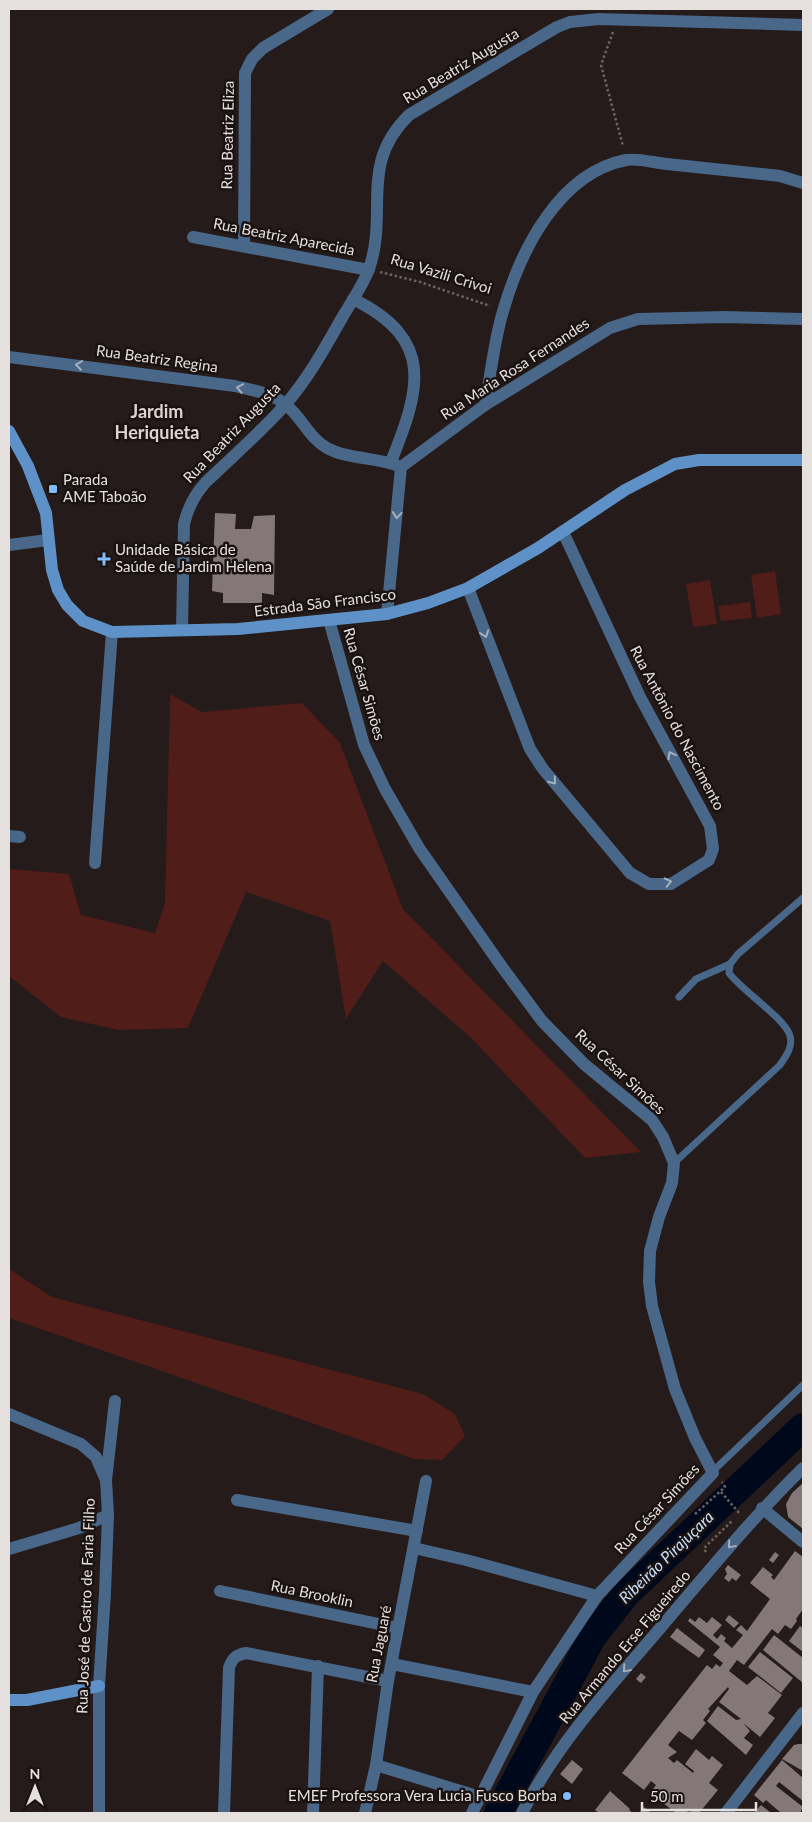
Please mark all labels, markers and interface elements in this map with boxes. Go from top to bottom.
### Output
street label: Rua Beatriz Augusta [399,23,522,107]
street label: Rua Beatriz Eliza [217,81,237,189]
street label: Rua Beatriz Aparecida [212,213,357,259]
street label: Rua Vazili Crivoi [389,249,494,297]
street label: Rua Maria Rosa Fernandes [437,313,592,423]
street label: Rua Beatriz Regina [95,341,219,375]
one-way arrow [75,360,83,371]
street label: Rua Beatriz Augusta [179,379,284,486]
one-way arrow [236,383,244,393]
district label: Jardim Heriquieta [115,400,199,443]
place label: Parada AME Taboão [63,470,147,505]
marker: Parada AME Taboão [47,483,59,495]
one-way arrow [392,511,403,519]
place label: Unidade Básica de Saúde de Jardim Helena [115,540,272,575]
marker: Unidade Básica de Saúde de Jardim Helena [97,552,111,566]
street label: Estrada São Francisco [253,584,397,620]
street label: Rua César Simões [340,625,390,742]
one-way arrow [479,629,489,638]
street label: Rua Antônio do Nascimento [627,642,729,813]
one-way arrow [668,752,678,761]
one-way arrow [547,775,556,784]
one-way arrow [664,877,672,888]
street label: Rua César Simões [572,1025,669,1118]
street label: Rua César Simões [610,1460,703,1557]
street label: Rua José de Castro de Faria Filho [72,1498,98,1714]
water label: Ribeirão Pirajuçara [614,1507,717,1607]
one-way arrow [727,1540,736,1549]
street label: Rua Armando Erse Figueiredo [555,1566,694,1727]
street label: Rua Brooklin [269,1576,355,1611]
street label: Rua Jaguaré [362,1603,394,1684]
one-way arrow [622,1664,631,1673]
north arrow [10,1762,60,1812]
text: N [30,1765,40,1782]
scale bar [642,1780,756,1812]
place label: EMEF Professora Vera Lucia Fusco Borba [288,1786,557,1804]
text: 50 m [650,1787,684,1805]
marker: EMEF Professora Vera Lucia Fusco Borba [561,1790,573,1802]

